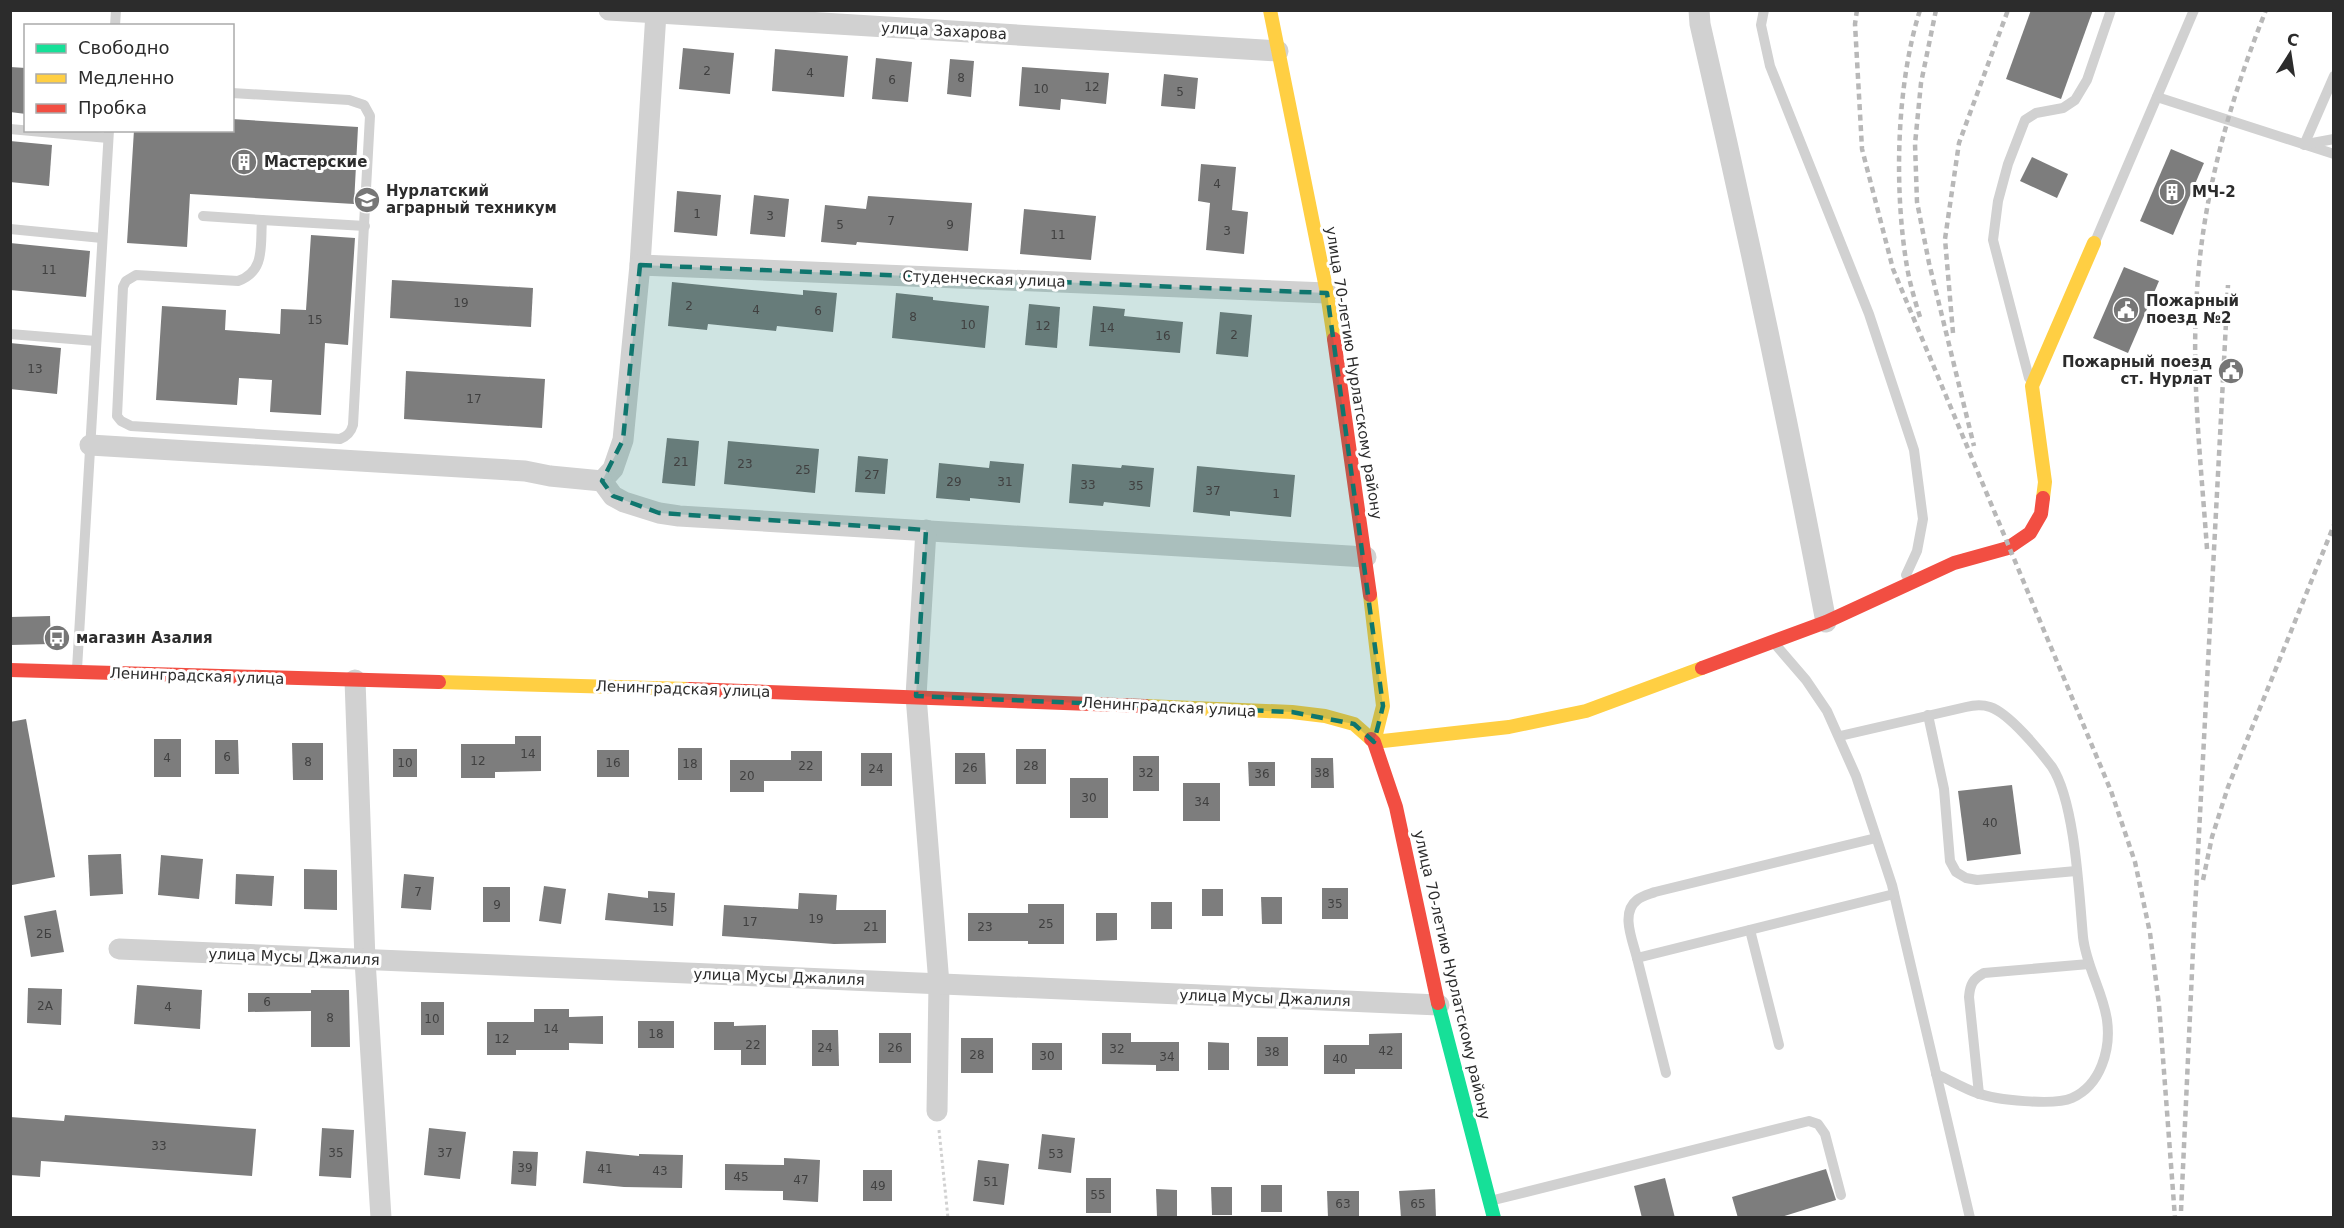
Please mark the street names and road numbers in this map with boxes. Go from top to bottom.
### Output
street label: улица Захарова [881,19,1007,43]
street label: улица 70-летию Нурлатскому району [1322,225,1386,521]
street label: Студенческая улица [902,267,1066,291]
street label: Ленинградская улица [109,664,285,688]
street label: Ленинградская улица [595,677,771,701]
street label: Ленинградская улица [1081,693,1257,721]
street label: улица 70-летию Нурлатскому району [1410,829,1494,1122]
street label: улица Мусы Джалиля [208,945,380,969]
street label: улица Мусы Джалиля [693,965,865,989]
street label: улица Мусы Джалиля [1179,986,1351,1010]

